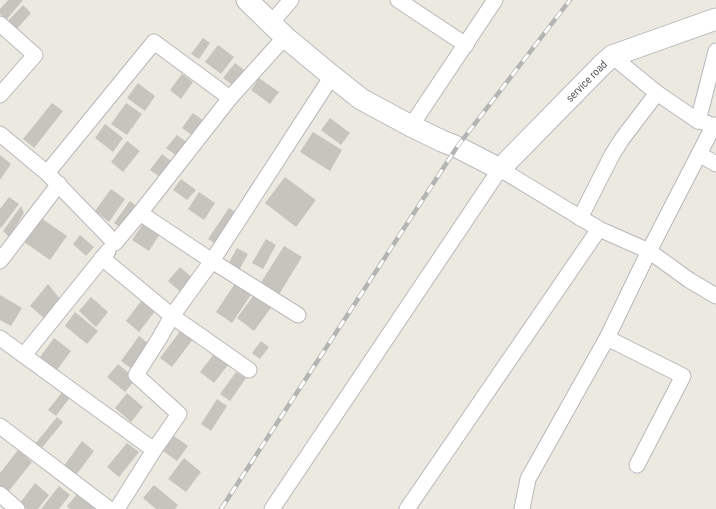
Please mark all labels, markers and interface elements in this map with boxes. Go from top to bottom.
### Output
street label: service road [563,58,610,105]

